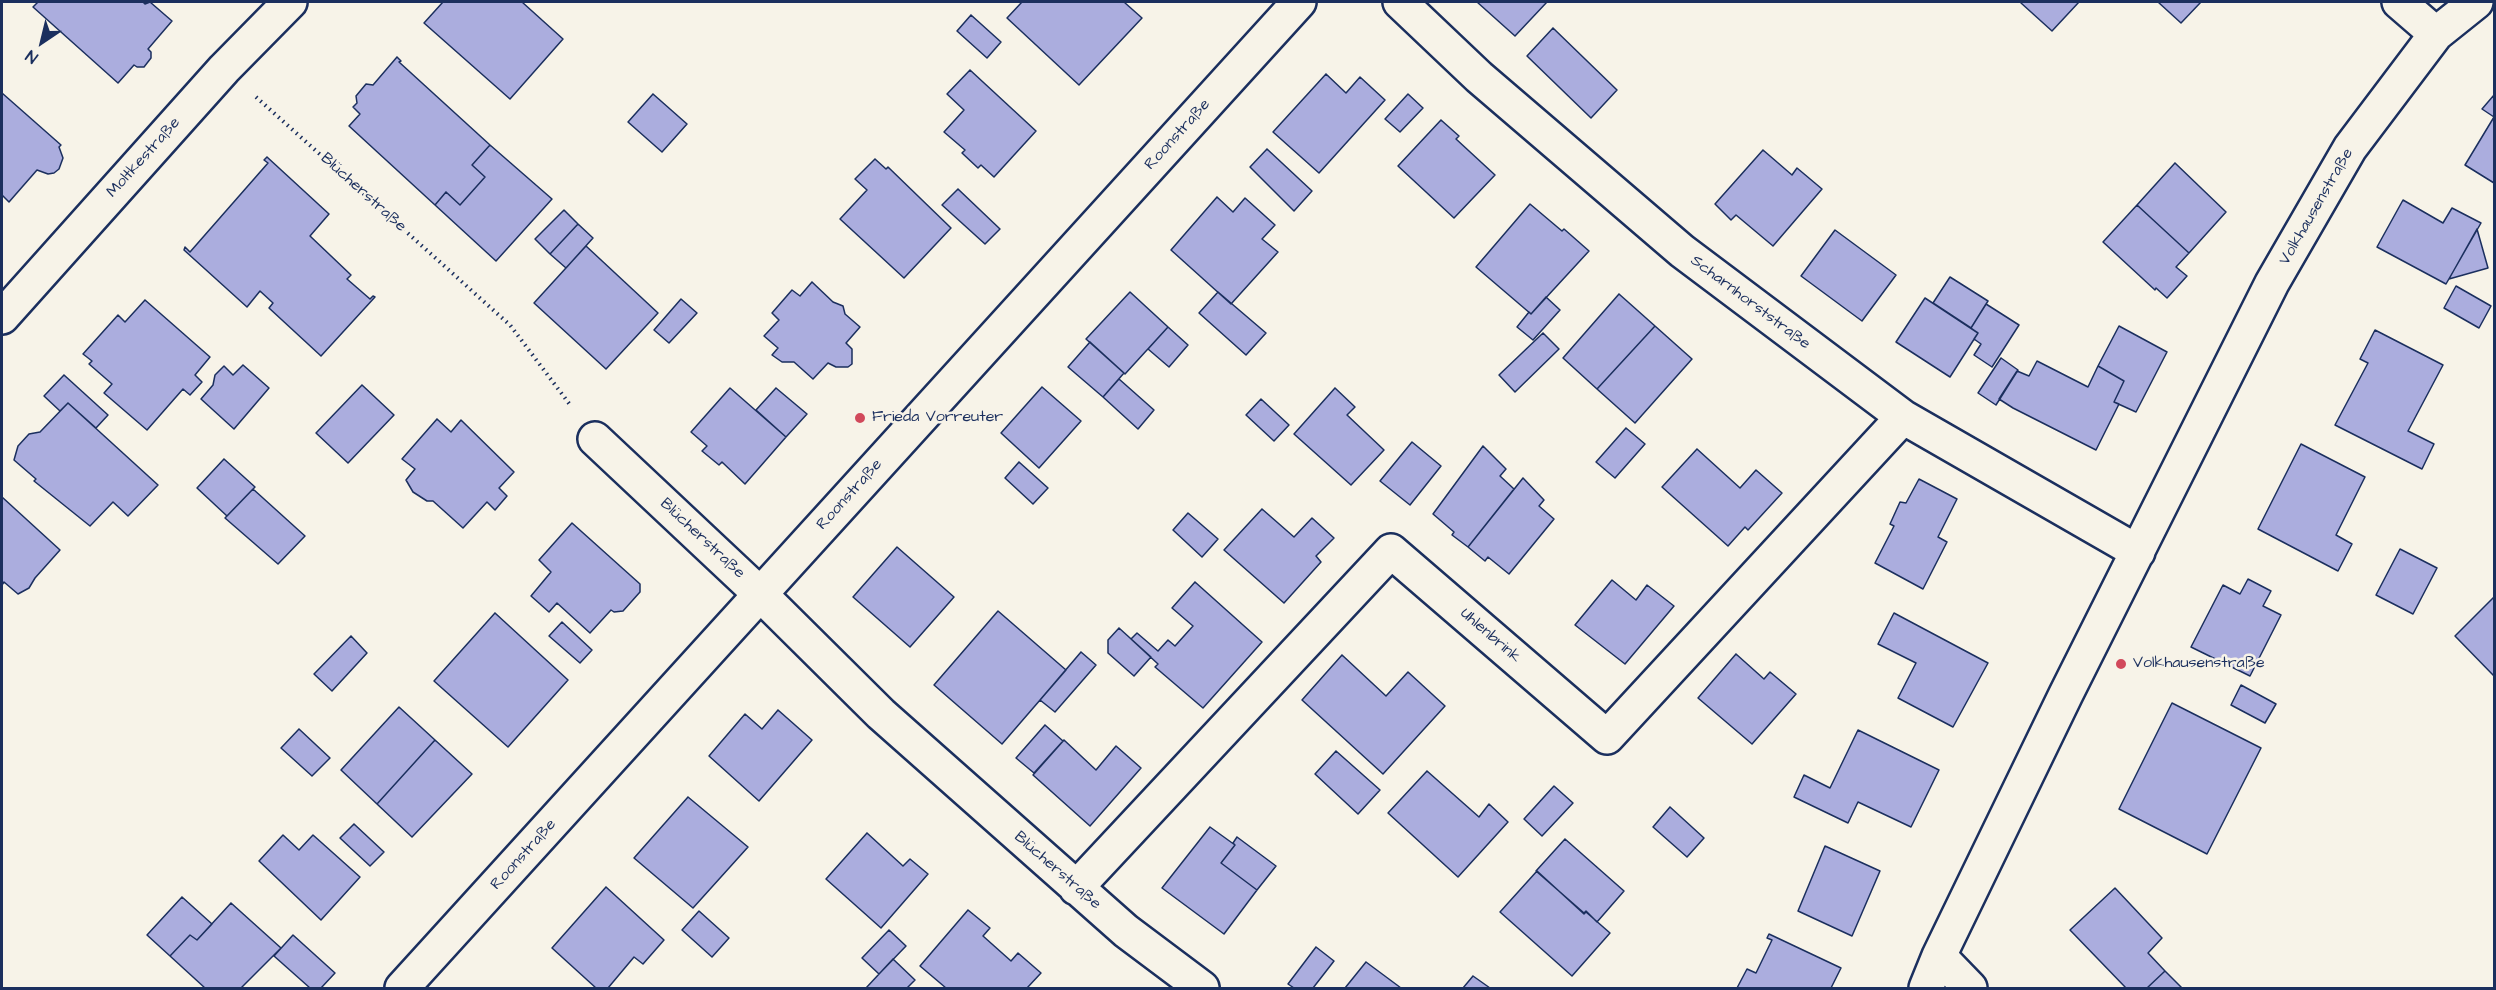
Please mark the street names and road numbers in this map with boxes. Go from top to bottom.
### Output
street label: Roonstraße [1141,96,1215,174]
street label: Moltkestraße [103,114,185,202]
street label: Volkhausenstraße [2276,145,2358,269]
street label: Blücherstraße [316,149,410,237]
street label: Scharnhorststraße [1686,252,1814,354]
street label: Roonstraße [813,456,887,534]
street label: Blücherstraße [656,495,748,583]
street label: Uhlenbrink [1456,604,1524,668]
street label: Roonstraße [487,816,561,894]
street label: Blücherstraße [1010,828,1104,914]

